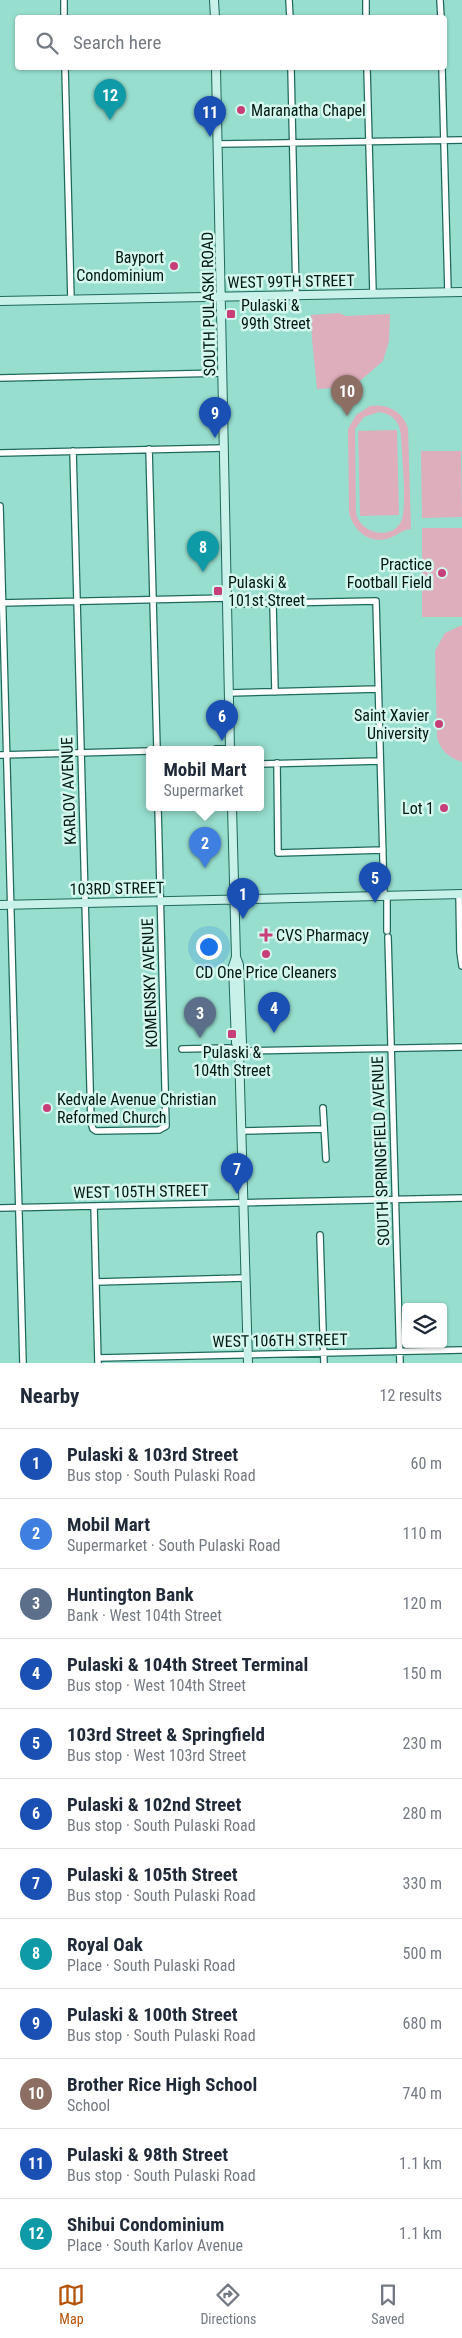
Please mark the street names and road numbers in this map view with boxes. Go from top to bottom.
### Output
street label: SOUTH PULASKI ROAD [198,232,219,376]
street label: WEST 99TH STREET [227,271,355,292]
street label: KARLOV AVENUE [57,737,80,845]
street label: 103RD STREET [70,878,164,899]
street label: KOMENSKY AVENUE [138,918,161,1048]
street label: SOUTH SPRINGFIELD AVENUE [368,1056,393,1246]
street label: WEST 105TH STREET [73,1181,209,1202]
street label: WEST 106TH STREET [212,1330,348,1351]

